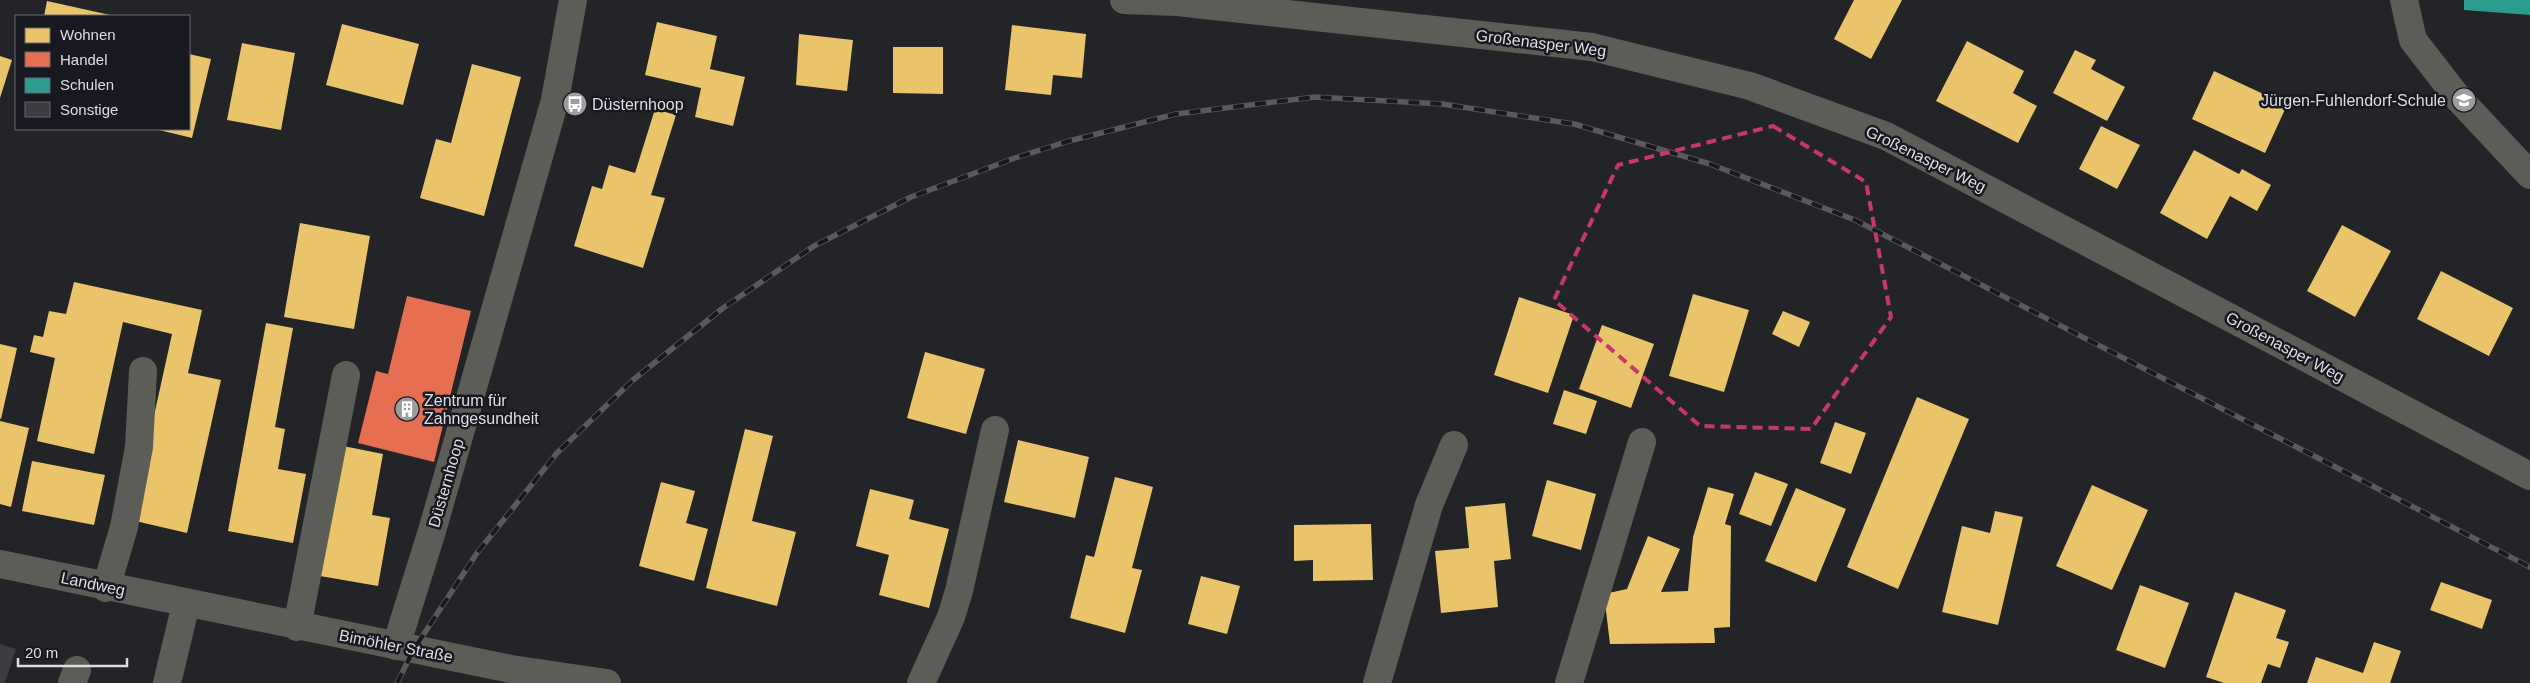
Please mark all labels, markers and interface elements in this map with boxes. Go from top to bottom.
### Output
legend [15,15,190,130]
text: Wohnen [60,26,116,43]
street label: Großenasper Weg [1475,27,1607,59]
text: Handel [60,51,108,68]
text: Schulen [60,76,114,93]
school or university icon: Jürgen-Fuhlendorf-Schule [2451,87,2477,113]
bus stop icon: Düsternhoop [562,91,588,117]
place label: Jürgen-Fuhlendorf-Schule [2261,92,2446,109]
place label: Düsternhoop [592,96,684,113]
text: Sonstige [60,101,118,118]
street label: Großenasper Weg [1863,123,1989,195]
street label: Großenasper Weg [2223,309,2347,385]
place label: Zentrum für Zahngesundheit [424,392,539,427]
building icon: Zentrum für Zahngesundheit [394,396,420,422]
street label: Düsternhoop [425,437,467,529]
street label: Landweg [59,569,127,599]
street label: Bimöhler Straße [338,627,454,665]
scale bar [18,636,126,668]
text: 20 m [25,644,58,661]

